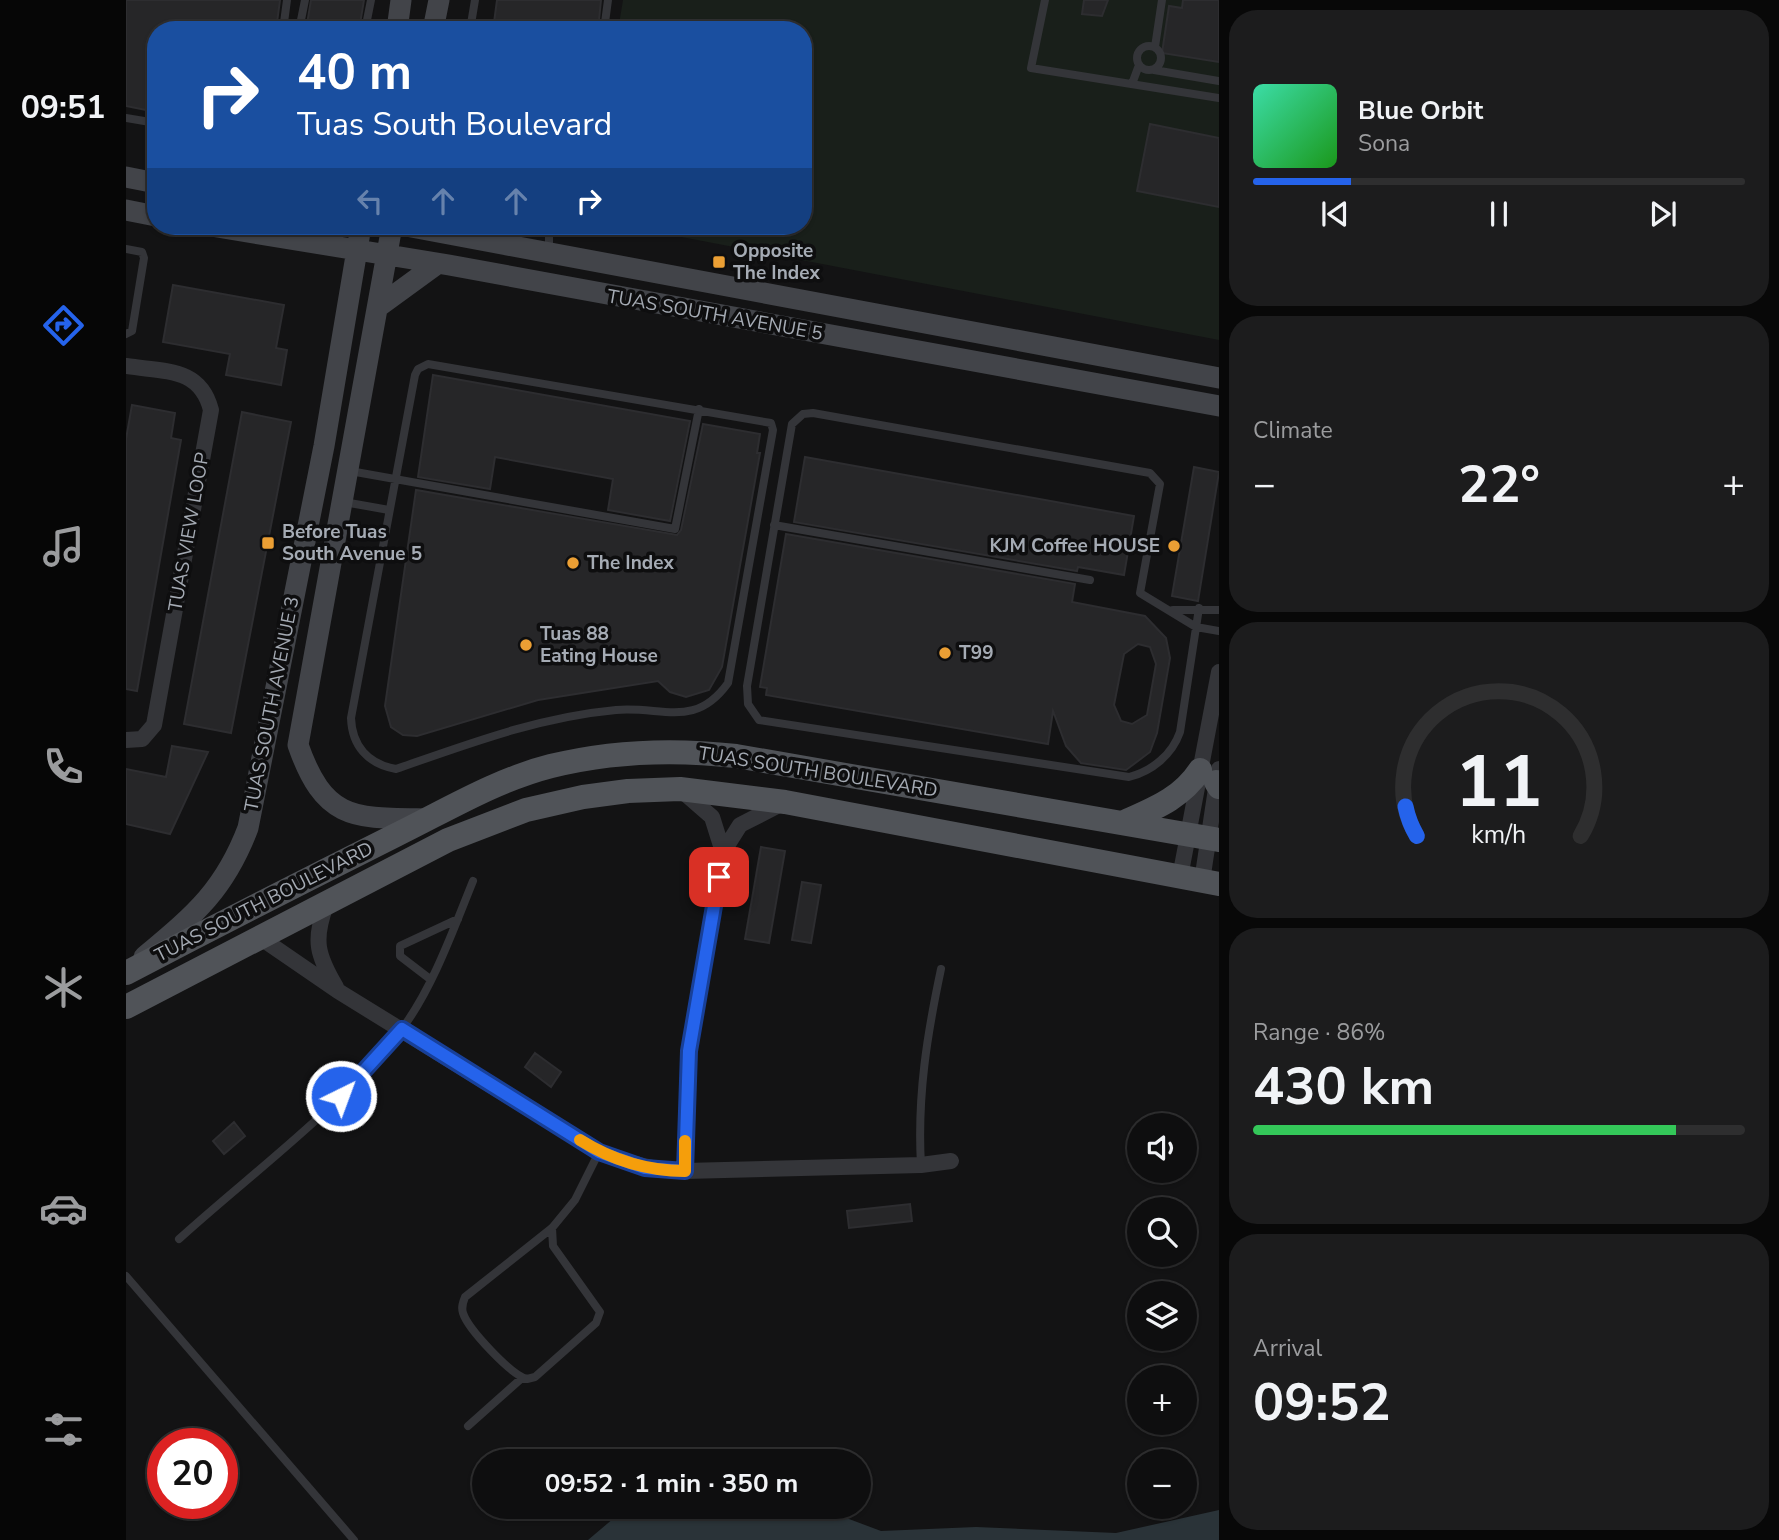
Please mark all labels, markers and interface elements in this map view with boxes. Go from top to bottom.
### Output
text: 40 m [297,39,412,106]
icon: right [182,49,273,140]
text: 09:51 [21,86,105,129]
text: Blue Orbit [1358,93,1483,128]
text: Tuas South Boulevard [297,103,612,146]
text: Sona [1358,128,1410,159]
icon: left [351,182,389,220]
icon: ahead [424,182,462,220]
icon: ahead [497,182,535,220]
icon: right [570,182,608,220]
icon: previous [1316,195,1354,233]
icon: pause [1480,195,1518,233]
icon: next [1644,195,1682,233]
place label: Opposite The Index [733,238,820,286]
marker: Opposite The Index [711,254,727,270]
street label: TUAS SOUTH AVENUE 5 [605,283,825,347]
icon: directions [39,301,88,350]
text: Climate [1253,415,1333,446]
text: 22° [1458,449,1540,520]
street label: TUAS VIEW LOOP [162,450,216,614]
text: − [1253,459,1276,510]
text: + [1722,459,1745,510]
place label: Before Tuas South Avenue 5 [282,519,422,567]
icon: music [39,522,88,571]
place label: KJM Coffee HOUSE [990,533,1160,559]
marker: Before Tuas South Avenue 5 [260,535,276,551]
marker: KJM Coffee HOUSE [1166,538,1182,554]
place label: The Index [587,550,674,576]
marker: The Index [565,555,581,571]
street label: TUAS SOUTH AVENUE 3 [238,594,306,814]
place label: Tuas 88 Eating House [540,621,658,669]
marker: Tuas 88 Eating House [518,637,534,653]
place label: T99 [959,640,994,666]
marker: T99 [937,645,953,661]
text: 11 [1455,732,1543,832]
street label: TUAS SOUTH BOULEVARD [697,740,939,804]
icon: phone [39,742,88,791]
text: km/h [1471,818,1527,852]
street label: TUAS SOUTH BOULEVARD [150,836,378,968]
pin [689,847,749,907]
icon: arrive [700,858,738,896]
icon: climate [39,963,88,1012]
text: Range · 86% [1253,1017,1385,1048]
text: 430 km [1253,1051,1434,1122]
position arrow [304,1059,378,1133]
map controls [1127,1113,1197,1519]
button: sound [1127,1113,1197,1183]
icon: car [39,1184,88,1233]
button: search [1127,1197,1197,1267]
button: layers [1127,1281,1197,1351]
text: Arrival [1253,1333,1322,1364]
button: + [1127,1365,1197,1435]
text: 09:52 [1253,1367,1391,1438]
icon: filters [39,1405,88,1454]
speed limit sign: 20 [147,1428,238,1519]
button: − [1127,1449,1197,1519]
text: 09:52 · 1 min · 350 m [545,1466,798,1501]

